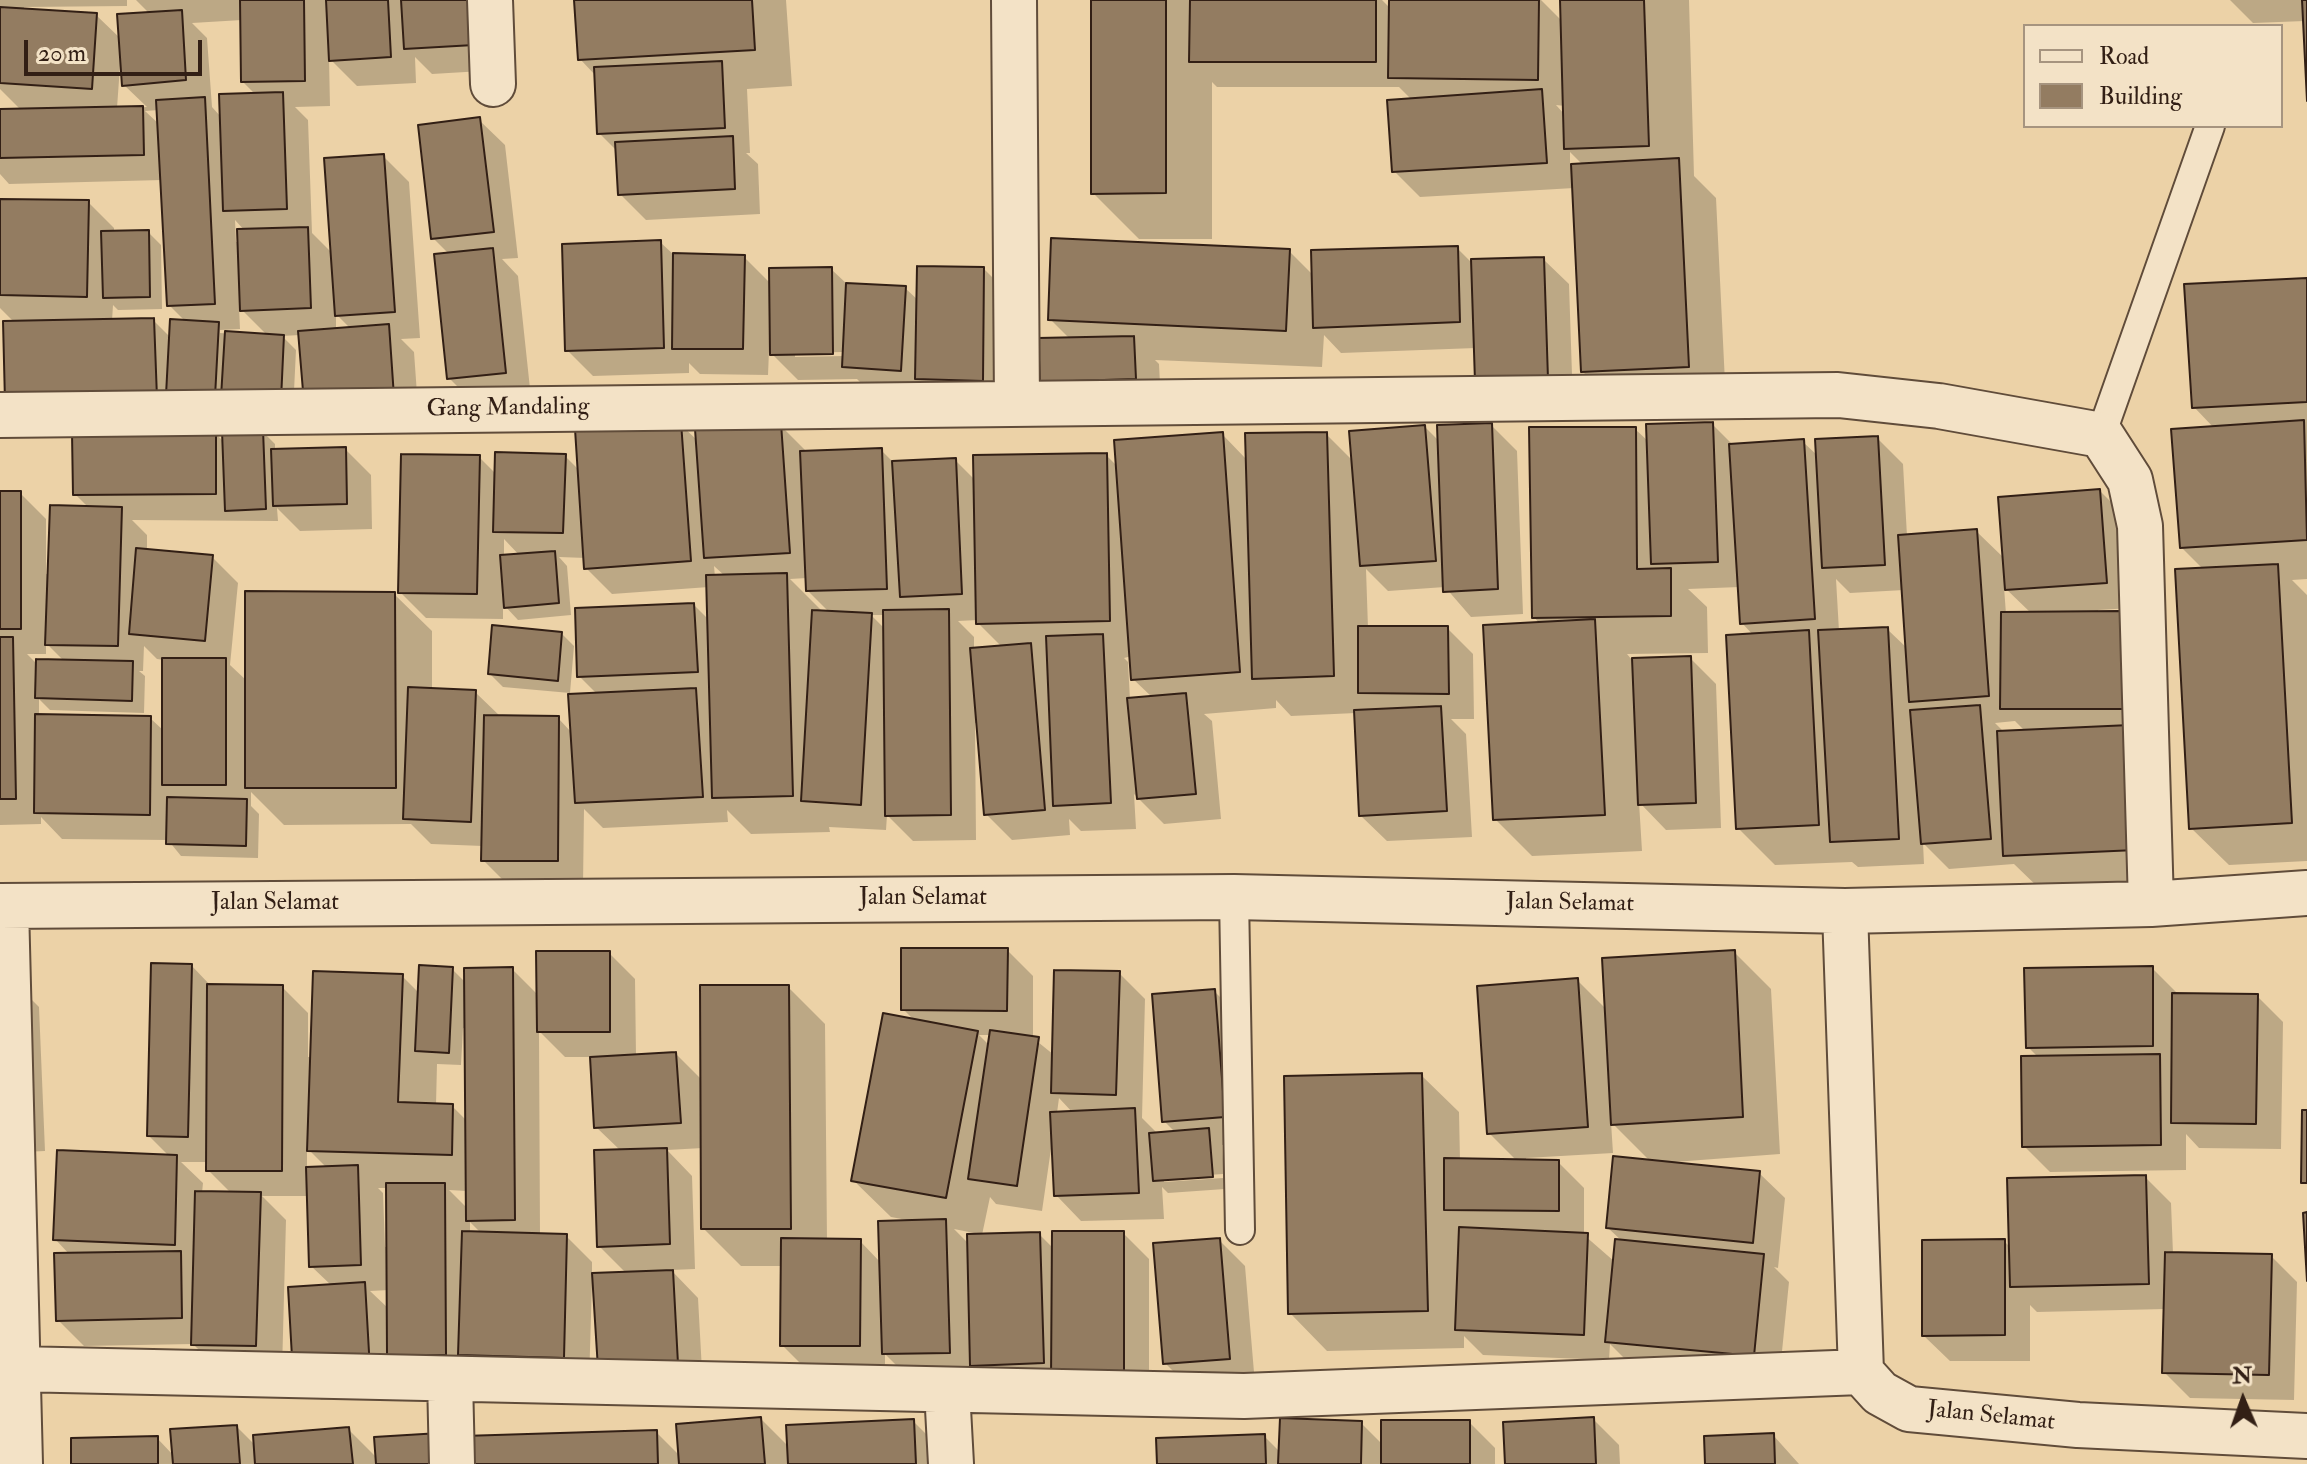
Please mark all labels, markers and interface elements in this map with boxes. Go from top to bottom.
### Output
scale bar [28,24,206,74]
legend [2023,24,2283,128]
text: 20 m [38,38,86,69]
text: Road [2099,41,2149,72]
text: Building [2099,81,2182,112]
street label: Gang Mandaling [426,393,590,425]
street label: Jalan Selamat [859,885,987,913]
street label: Jalan Selamat [1506,888,1634,920]
street label: Jalan Selamat [211,890,339,918]
north arrow [2203,1360,2283,1440]
text: N [2232,1362,2252,1390]
street label: Jalan Selamat [1926,1396,2056,1438]

